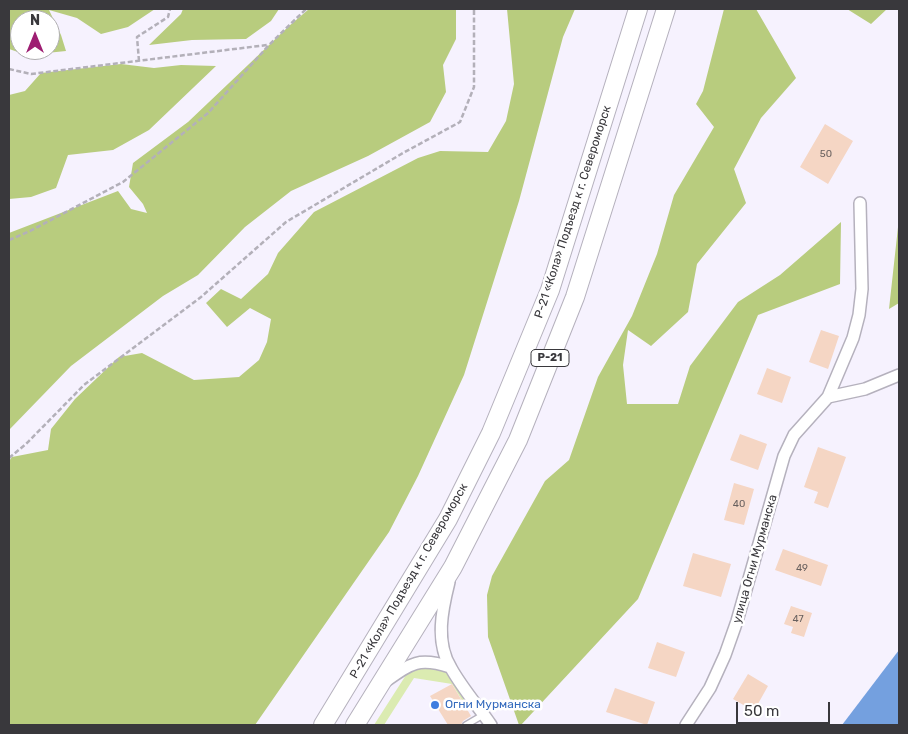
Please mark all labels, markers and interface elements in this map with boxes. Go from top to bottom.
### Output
north arrow [10,10,60,60]
text: N [30,12,40,29]
street label: Р-21 «Кола» Подъезд к г. Североморск [532,104,614,320]
house number: 50 [820,148,832,160]
road number: Р-21 [531,349,569,366]
street label: Р-21 «Кола» Подъезд к г. Североморск [347,481,471,681]
street label: улица Огни Мурманска [730,493,780,625]
house number: 40 [733,498,745,510]
house number: 49 [796,562,808,574]
house number: 47 [792,613,804,625]
scale bar [738,692,832,724]
place label: Огни Мурманска [445,698,541,712]
marker: Огни Мурманска [429,699,441,711]
text: 50 m [744,702,779,720]

